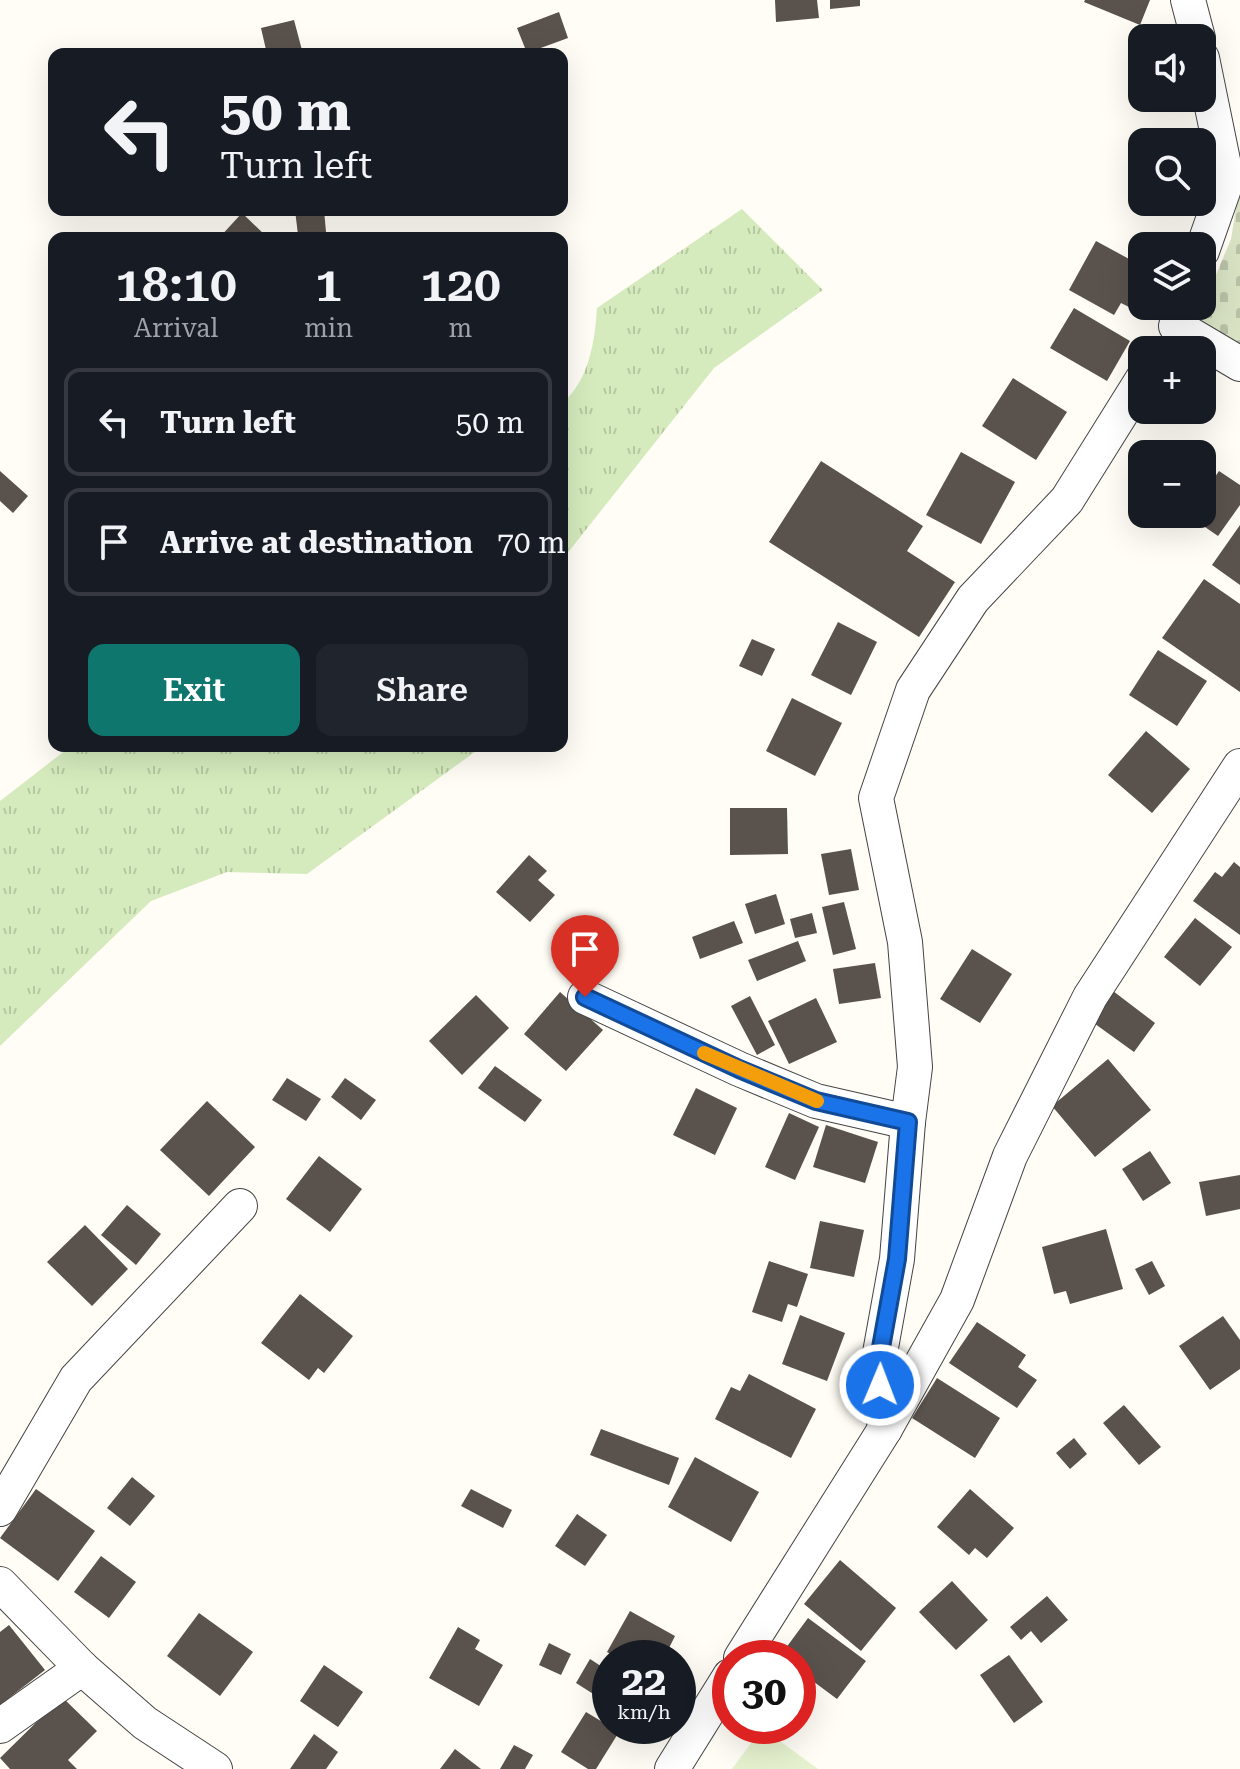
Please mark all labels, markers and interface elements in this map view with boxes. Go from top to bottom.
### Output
map controls [1128,24,1216,528]
button: sound [1128,24,1216,112]
text: 50 m [220,78,351,144]
icon: left [88,80,192,184]
button: search [1128,128,1216,216]
text: Turn left [220,145,372,187]
button: layers [1128,232,1216,320]
text: 18:10 [115,257,237,313]
text: 1 [315,257,342,313]
text: 120 [420,257,501,313]
text: Arrival [134,313,218,343]
text: min [304,313,353,343]
text: m [449,313,472,343]
button: + [1128,336,1216,424]
icon: left [92,400,136,444]
text: Turn left [160,405,296,440]
text: 50 m [455,405,524,440]
button: − [1128,440,1216,528]
icon: arrive [92,520,136,564]
text: Arrive at destination [160,525,473,560]
text: 70 m [497,525,566,560]
button: Exit [88,644,300,736]
button: Share [316,644,528,736]
pin [551,915,619,997]
icon: arrive [563,927,607,971]
position arrow [838,1343,922,1427]
speed limit sign: 30 [712,1640,816,1744]
text: 22 [622,1658,666,1705]
text: km/h [617,1700,671,1724]

